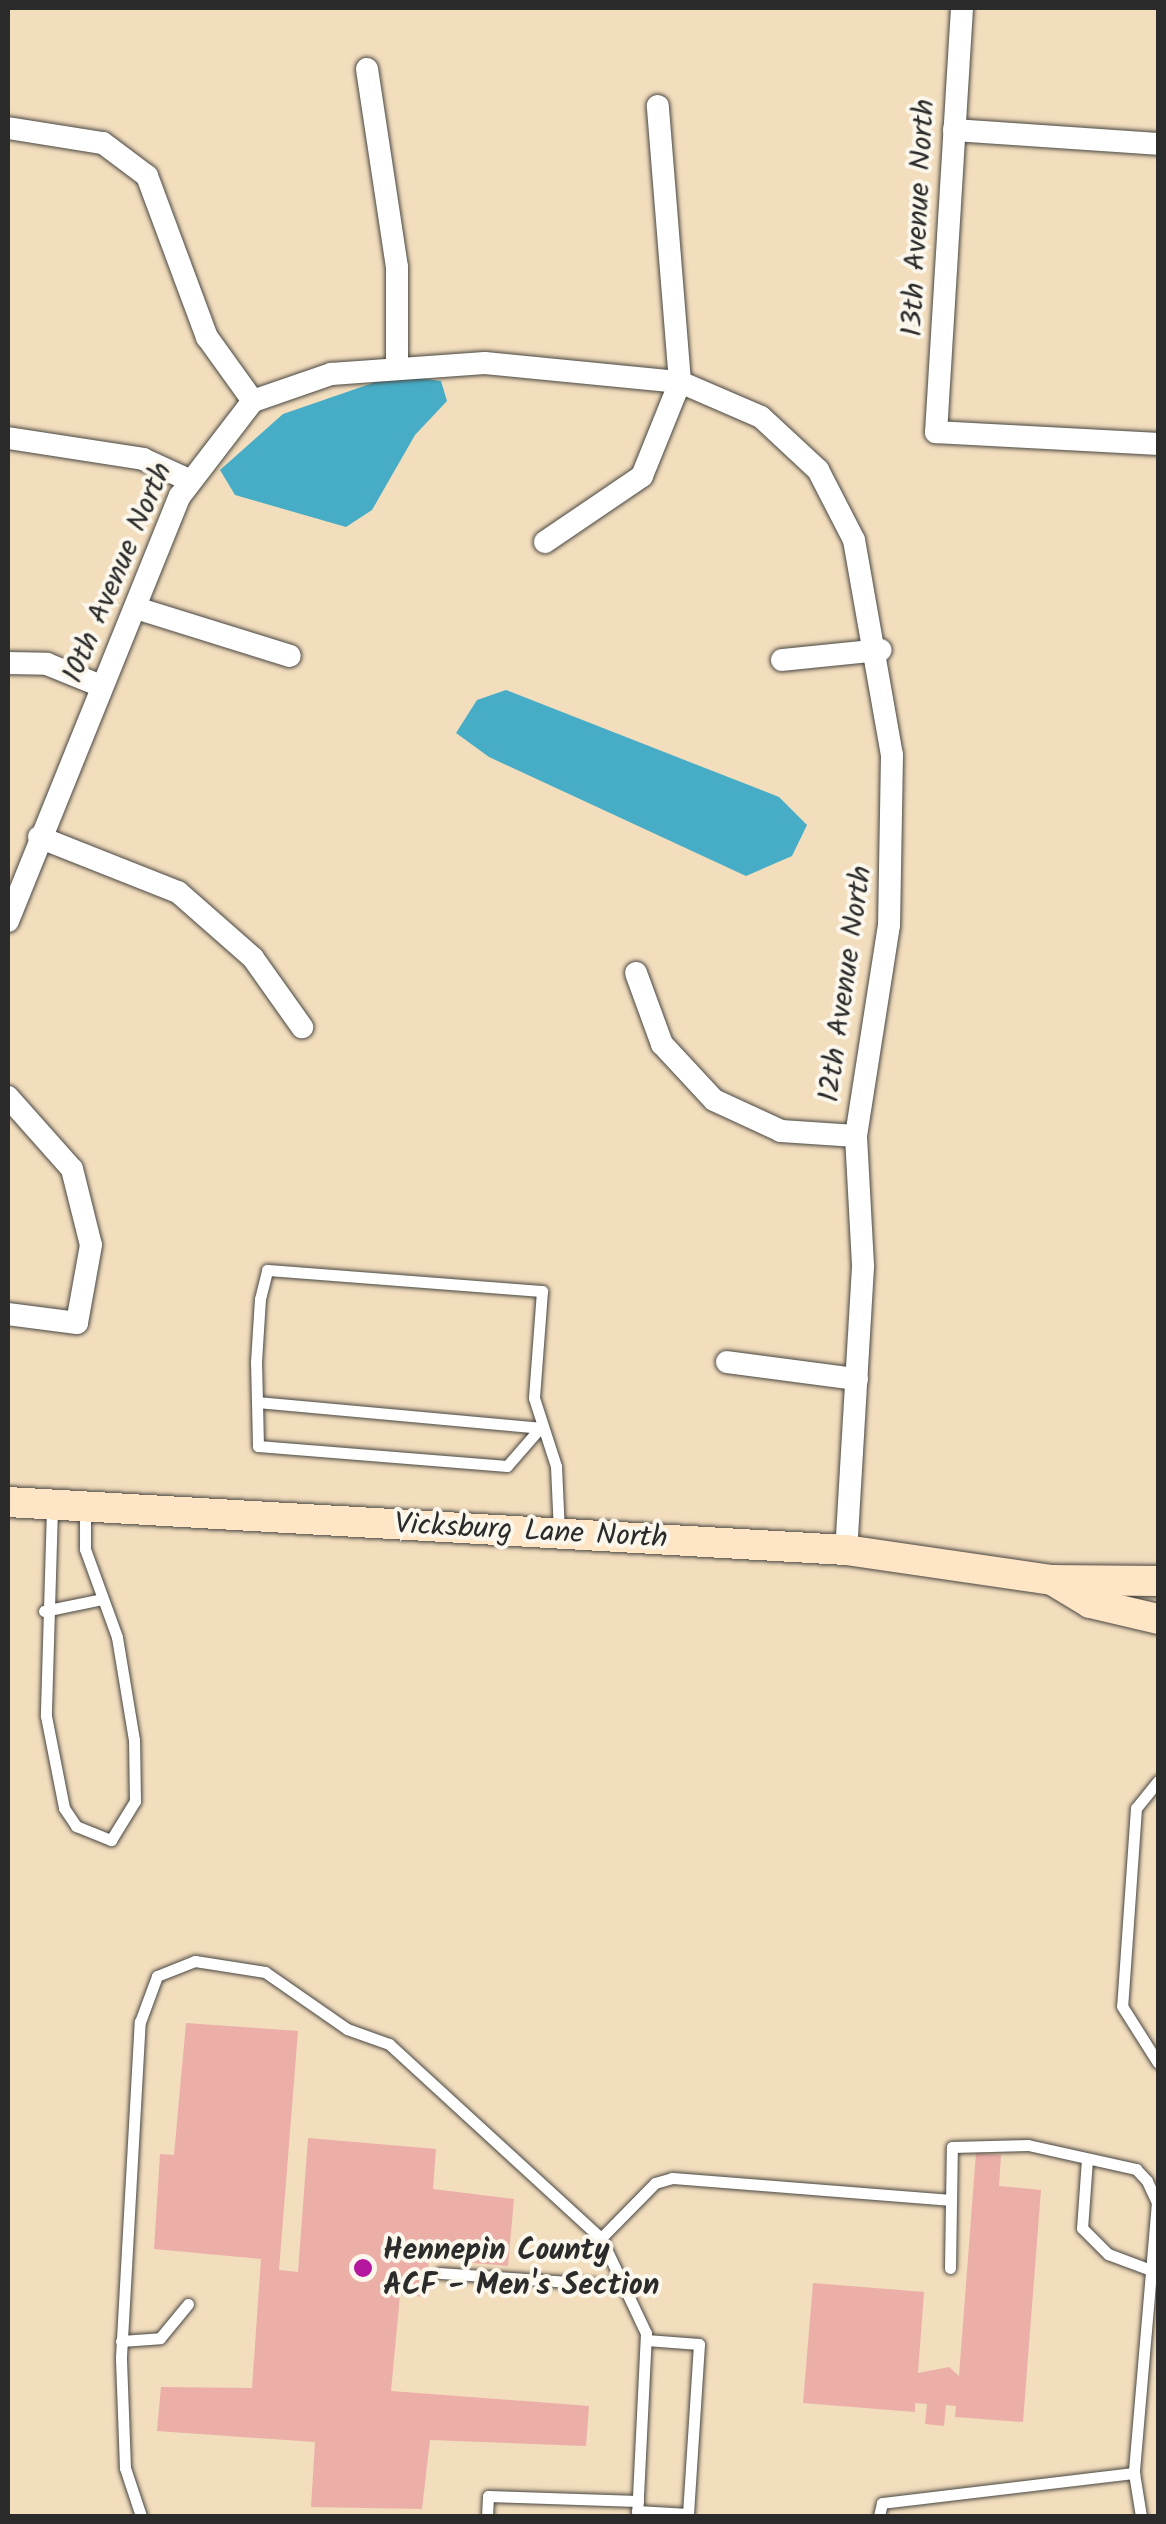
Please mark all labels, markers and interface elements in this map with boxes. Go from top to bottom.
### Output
street label: 13th Avenue North [895,98,943,338]
street label: 10th Avenue North [55,457,181,689]
street label: 12th Avenue North [812,863,880,1105]
street label: Vicksburg Lane North [394,1507,668,1557]
place label: Hennepin County ACF - Men's Section [383,2233,659,2304]
marker: Hennepin County ACF - Men's Section [352,2257,374,2279]

